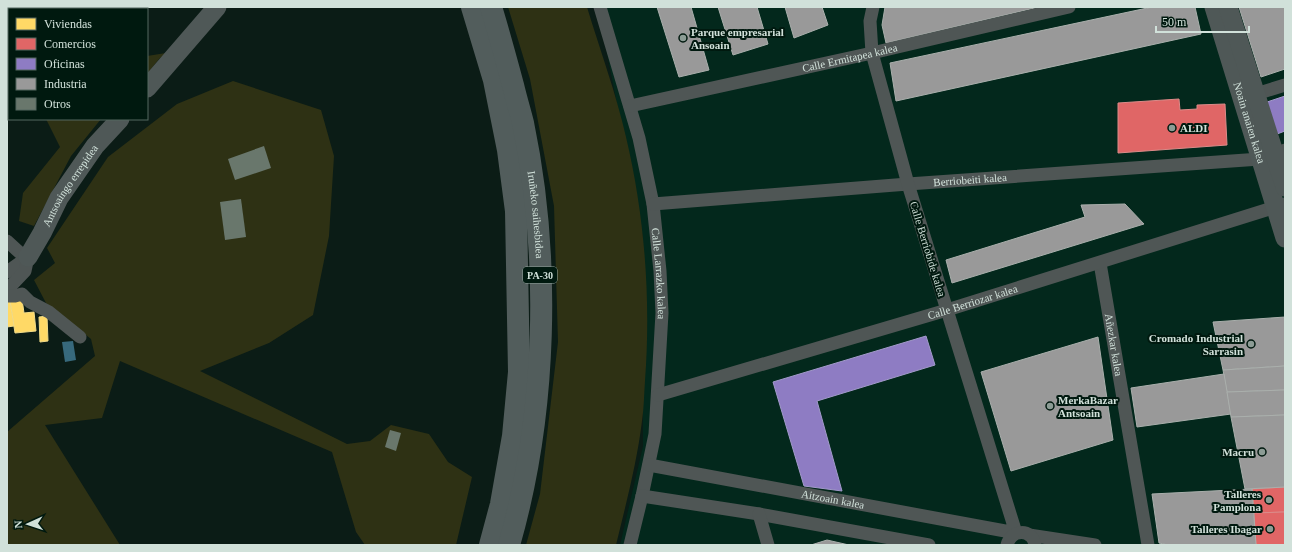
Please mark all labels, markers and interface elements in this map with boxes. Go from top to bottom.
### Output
legend [8,8,148,120]
scale bar [1156,8,1249,34]
text: 50 m [1162,15,1187,29]
text: Viviendas [44,17,92,31]
place label: Parque empresarial Ansoain [691,26,784,51]
marker: Parque empresarial Ansoain [678,33,688,43]
text: Comercios [44,37,96,51]
street label: Calle Ermitapea kalea [801,41,899,74]
text: Oficinas [44,57,85,71]
text: Industria [44,77,87,91]
street label: Noain anaien kalea [1231,81,1268,165]
text: Otros [44,97,71,111]
place label: ALDI [1180,122,1208,134]
marker: ALDI [1167,123,1177,133]
street label: Antsoaingo errepidea [40,142,100,228]
street label: Iruñeko saihesbidea [526,170,546,259]
street label: Berriobeiti kalea [933,171,1007,188]
street label: Calle Berriobide kalea [908,200,948,298]
street label: Calle Larrazko kalea [650,227,668,320]
road number: PA-30 [523,267,557,283]
street label: Calle Berriozar kalea [926,282,1019,321]
street label: Añezkar kalea [1103,313,1125,377]
place label: Cromado Industrial Sarrasin [1149,332,1243,357]
marker: Cromado Industrial Sarrasin [1246,339,1256,349]
place label: MerkaBazar Antsoain [1058,394,1118,419]
marker: MerkaBazar Antsoain [1045,401,1055,411]
place label: Macru [1222,446,1254,458]
marker: Macru [1257,447,1267,457]
street label: Aitzoain kalea [800,487,865,511]
place label: Talleres Pamplona [1213,488,1262,513]
marker: Talleres Pamplona [1264,495,1274,505]
north arrow [8,504,48,544]
text: N [12,520,24,529]
place label: Talleres Ibagar [1191,523,1262,535]
marker: Talleres Ibagar [1265,524,1275,534]

